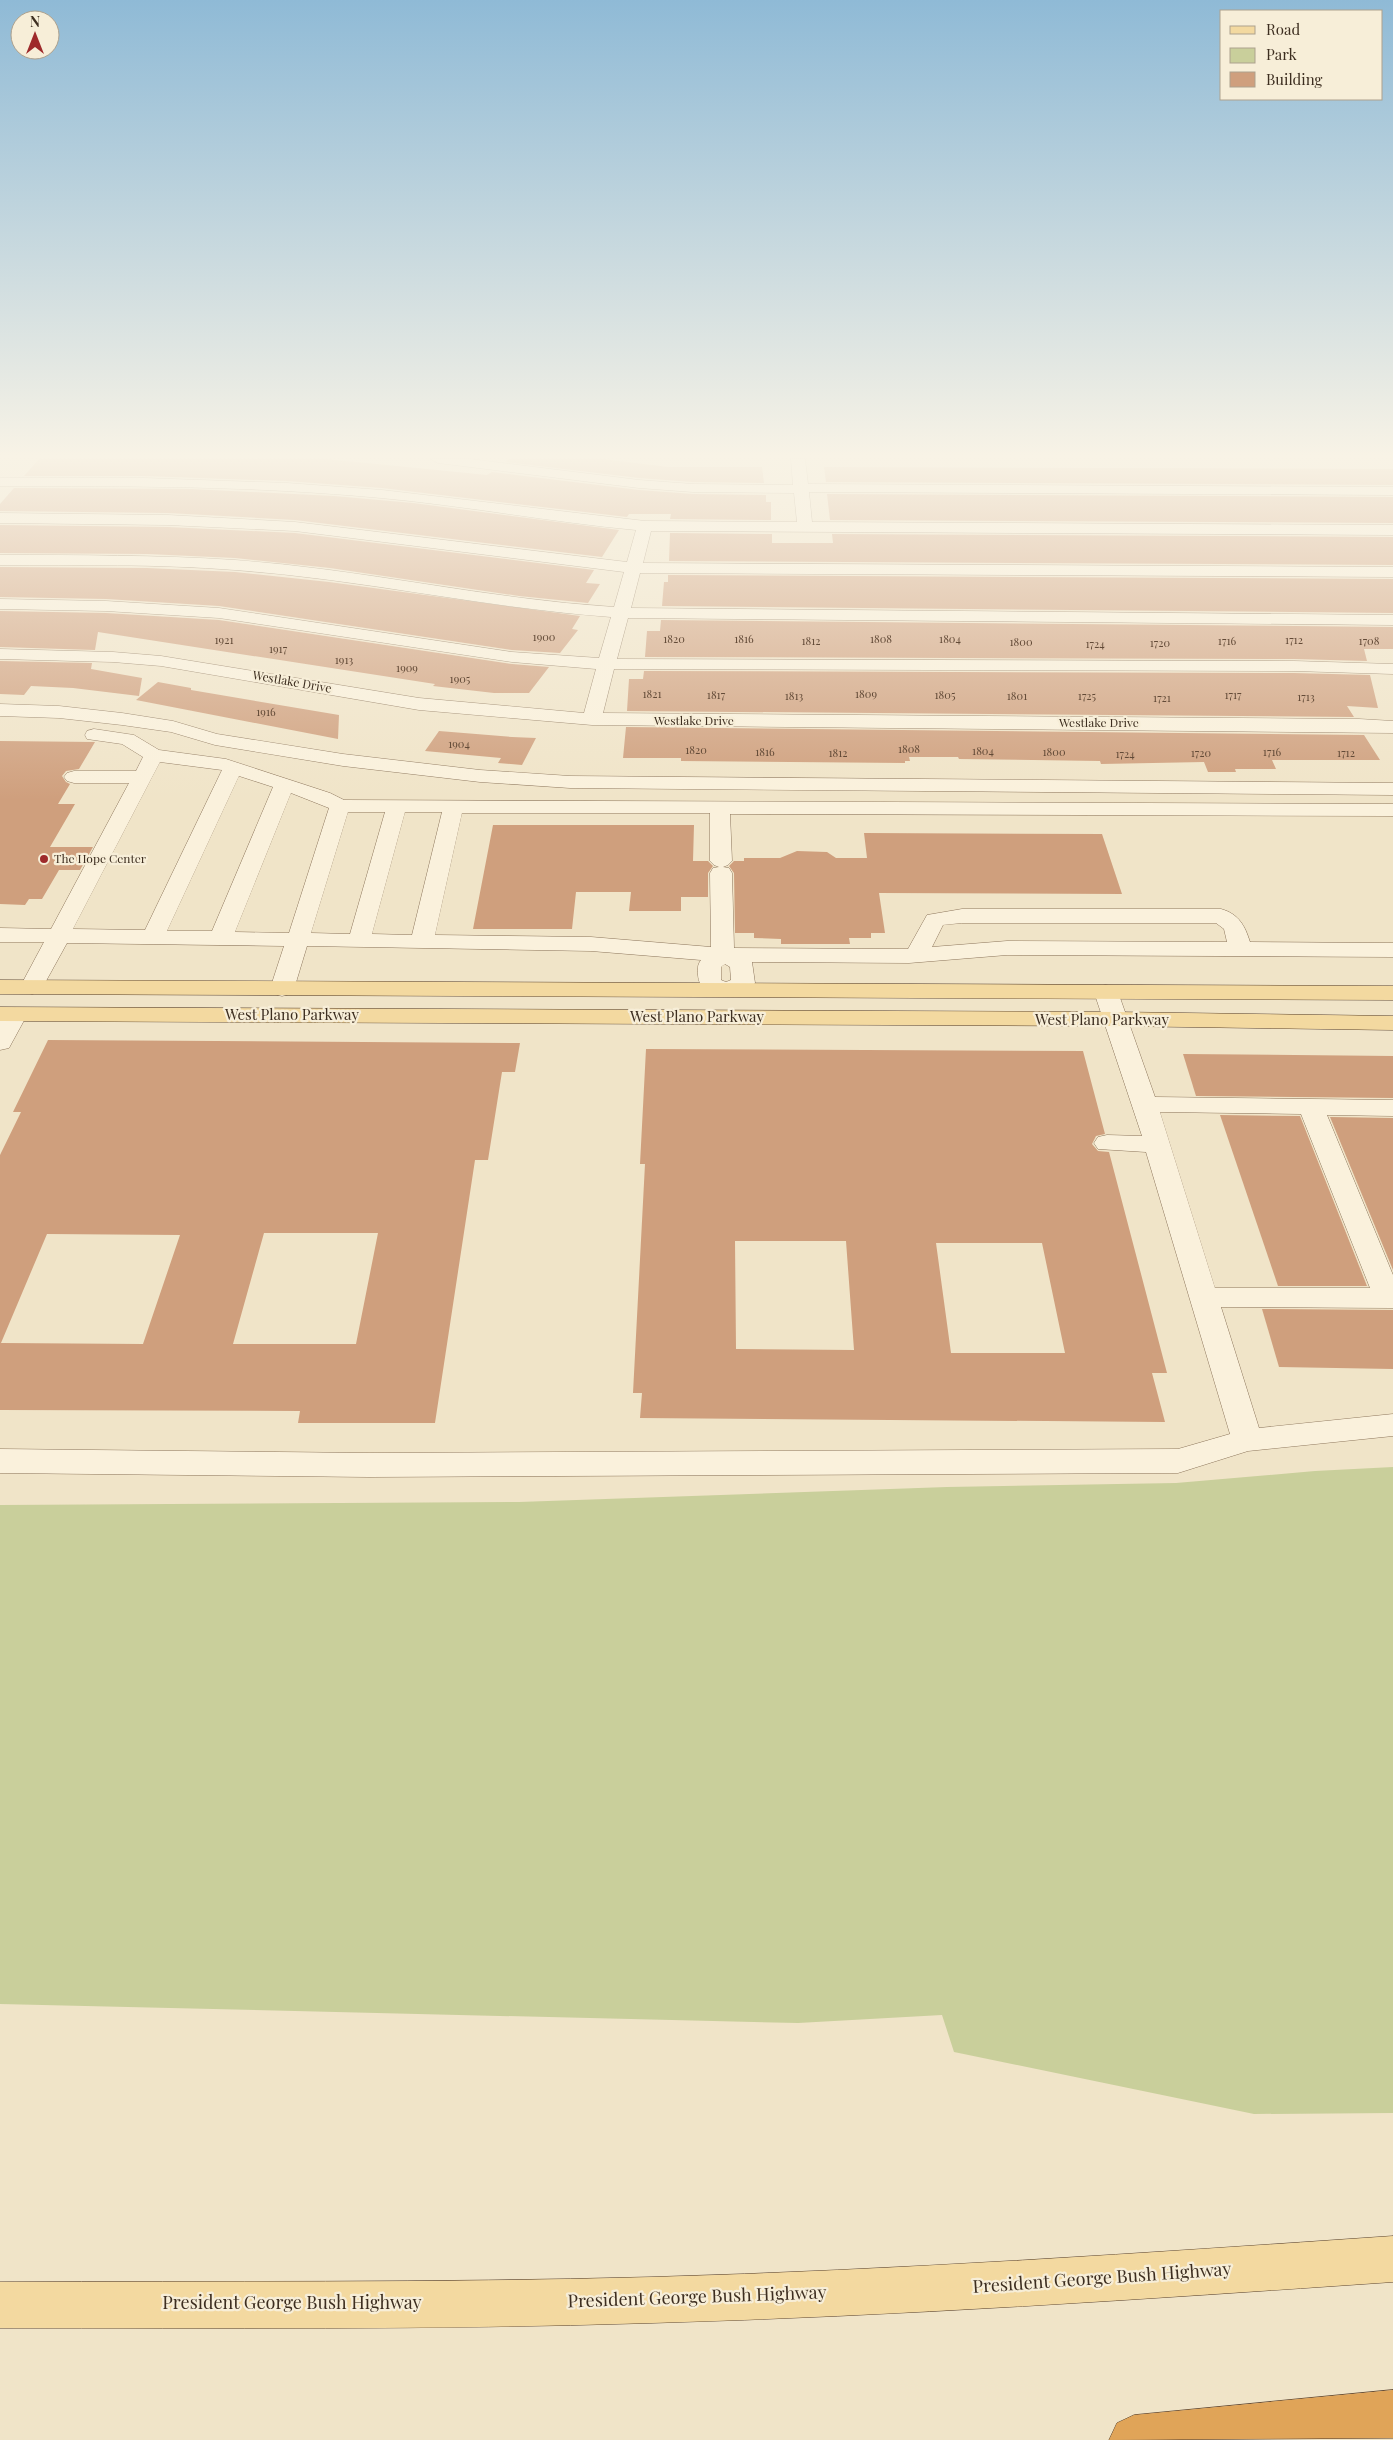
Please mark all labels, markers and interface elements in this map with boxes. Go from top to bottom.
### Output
north arrow [10,10,60,60]
legend [1220,10,1383,100]
text: N [30,12,40,31]
text: Road [1266,19,1300,39]
text: Park [1266,44,1298,64]
text: Building [1266,69,1323,89]
house number: 1900 [533,629,556,644]
house number: 1820 [663,631,685,646]
house number: 1816 [734,631,754,646]
house number: 1808 [870,631,892,646]
house number: 1804 [939,631,961,646]
house number: 1921 [214,632,234,647]
house number: 1712 [1285,632,1303,647]
house number: 1812 [801,633,821,648]
house number: 1716 [1218,633,1236,648]
house number: 1708 [1359,633,1380,648]
house number: 1800 [1010,634,1033,649]
house number: 1720 [1150,635,1171,650]
house number: 1724 [1085,636,1105,651]
house number: 1917 [269,641,288,656]
house number: 1913 [335,652,353,667]
house number: 1909 [396,660,418,675]
street label: Westlake Drive [250,666,333,696]
house number: 1905 [450,671,471,686]
house number: 1821 [642,686,662,701]
house number: 1809 [855,686,877,701]
house number: 1817 [707,687,726,702]
house number: 1805 [935,687,956,702]
house number: 1717 [1224,687,1242,702]
house number: 1813 [785,688,803,703]
house number: 1801 [1007,688,1027,703]
house number: 1725 [1078,688,1097,703]
house number: 1713 [1297,689,1315,704]
house number: 1721 [1153,690,1171,705]
house number: 1916 [256,704,276,719]
street label: Westlake Drive [653,712,734,728]
street label: Westlake Drive [1058,714,1139,730]
house number: 1904 [448,736,470,751]
house number: 1808 [898,741,920,756]
house number: 1820 [685,742,707,757]
house number: 1804 [972,743,994,758]
house number: 1816 [755,744,775,759]
house number: 1800 [1043,744,1066,759]
house number: 1716 [1263,744,1281,759]
house number: 1812 [828,745,848,760]
house number: 1720 [1191,745,1212,760]
house number: 1712 [1337,745,1355,760]
house number: 1724 [1115,746,1135,761]
place label: The Hope Center [54,850,147,866]
marker: The Hope Center [38,853,50,865]
street label: West Plano Parkway [224,1004,359,1024]
street label: West Plano Parkway [629,1006,764,1026]
street label: West Plano Parkway [1034,1009,1169,1029]
street label: President George Bush Highway [972,2256,1232,2298]
street label: President George Bush Highway [567,2279,827,2313]
street label: President George Bush Highway [162,2290,422,2314]

